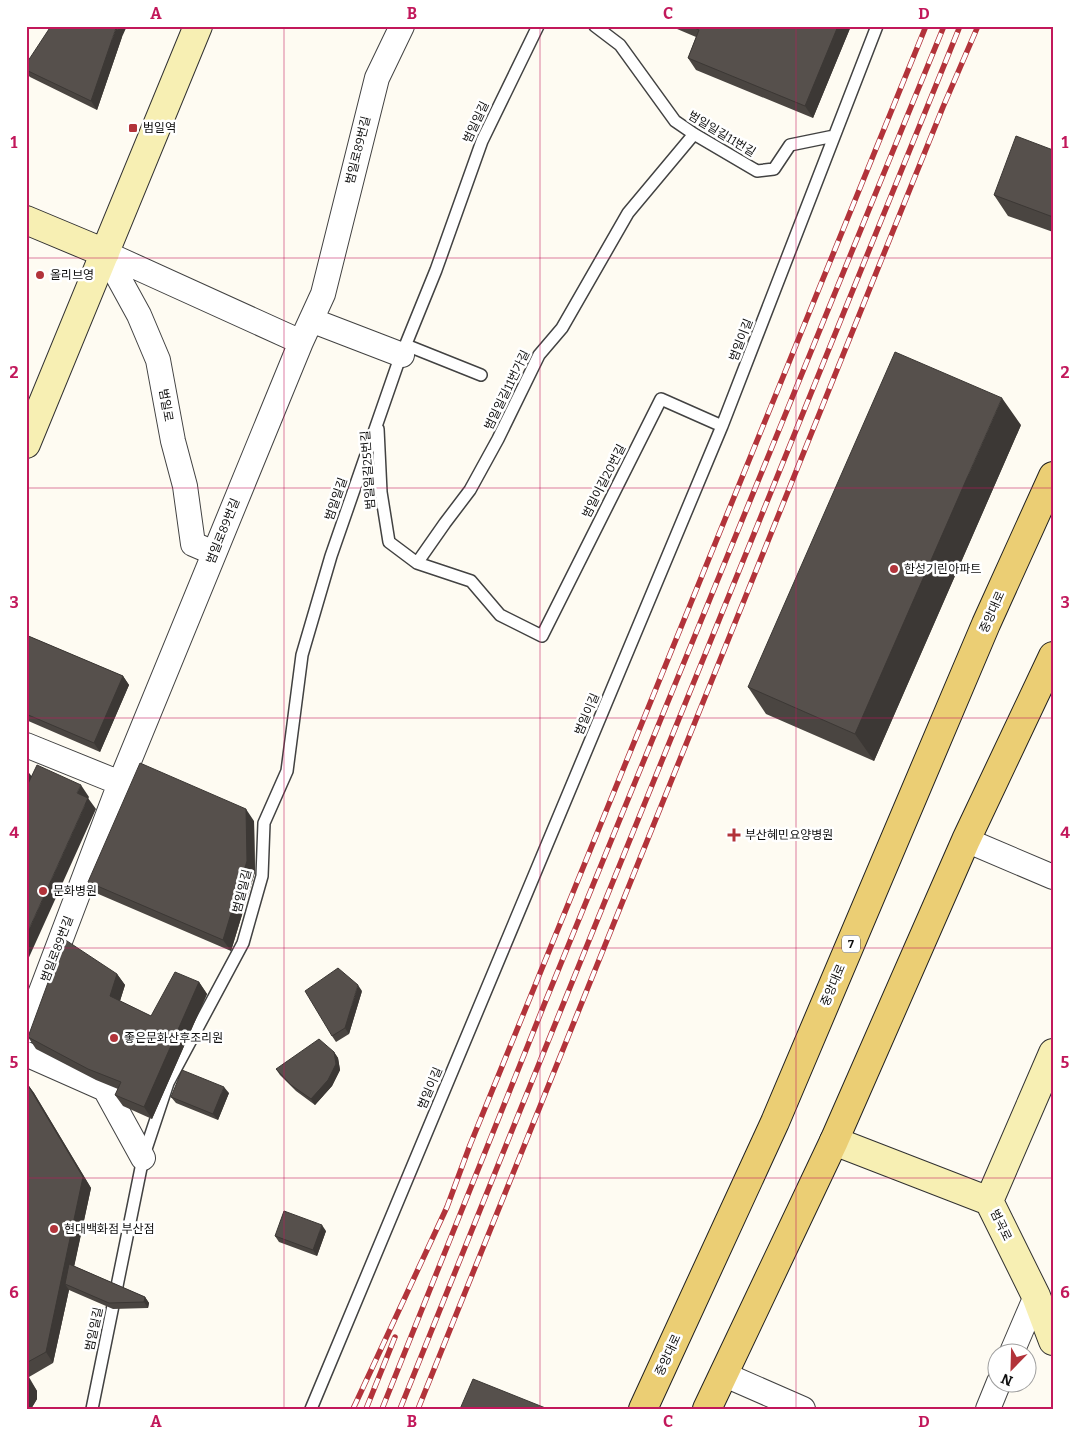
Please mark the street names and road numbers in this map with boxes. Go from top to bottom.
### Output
street label: 범일일길 [460,99,492,145]
street label: 범일일길11번길 [686,108,758,160]
street label: 범일로89번길 [343,115,373,185]
street label: 범일이길 [727,317,755,363]
street label: 범일일길11번가길 [482,348,532,432]
street label: 범일로 [156,387,176,423]
street label: 범일일길25번길 [358,430,378,510]
street label: 범일이길20번길 [579,442,629,520]
street label: 범일일길 [322,476,350,522]
street label: 범일로89번길 [204,496,242,566]
street label: 중앙대로 [977,589,1007,635]
street label: 범일이길 [572,691,602,737]
street label: 범일일길 [230,868,254,914]
street label: 범일로89번길 [38,914,76,984]
road number: 7 [842,936,860,952]
street label: 중앙대로 [818,962,848,1008]
street label: 범일이길 [415,1065,445,1111]
street label: 범곡로 [987,1207,1015,1243]
street label: 범일일길 [83,1306,105,1352]
street label: 중앙대로 [652,1332,684,1378]

